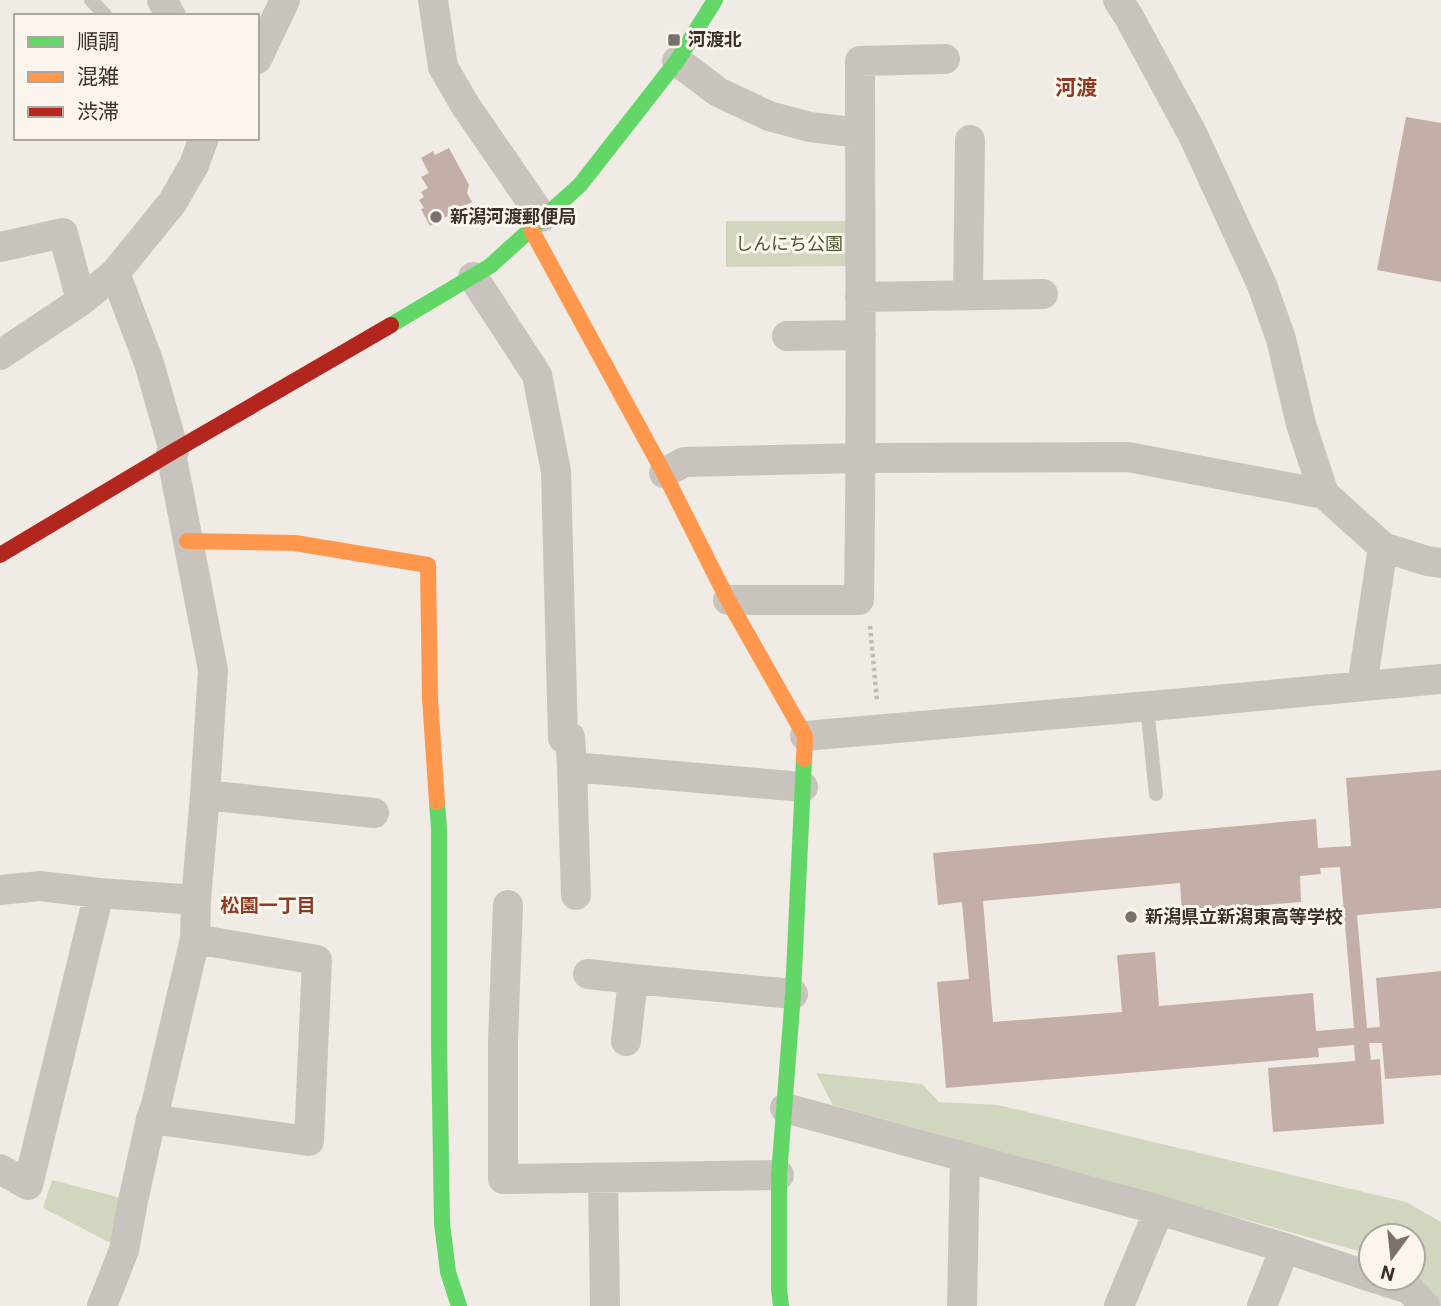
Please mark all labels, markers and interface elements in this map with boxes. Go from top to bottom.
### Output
legend [14,14,259,140]
place label: 河渡北 [688,29,742,50]
text: 順調 [77,30,119,54]
marker: 河渡北 [666,32,682,48]
text: 混雑 [77,65,119,89]
district label: 河渡 [1055,76,1097,100]
text: 渋滞 [77,100,119,124]
place label: 新潟河渡郵便局 [450,206,576,227]
marker: 新潟河渡郵便局 [428,209,444,225]
park label: しんにち公園 [735,233,843,254]
district label: 松園一丁目 [220,894,316,917]
place label: 新潟県立新潟東高等学校 [1145,906,1343,927]
marker: 新潟県立新潟東高等学校 [1123,909,1139,925]
north arrow [1357,1222,1427,1292]
text: N [1378,1260,1397,1286]

